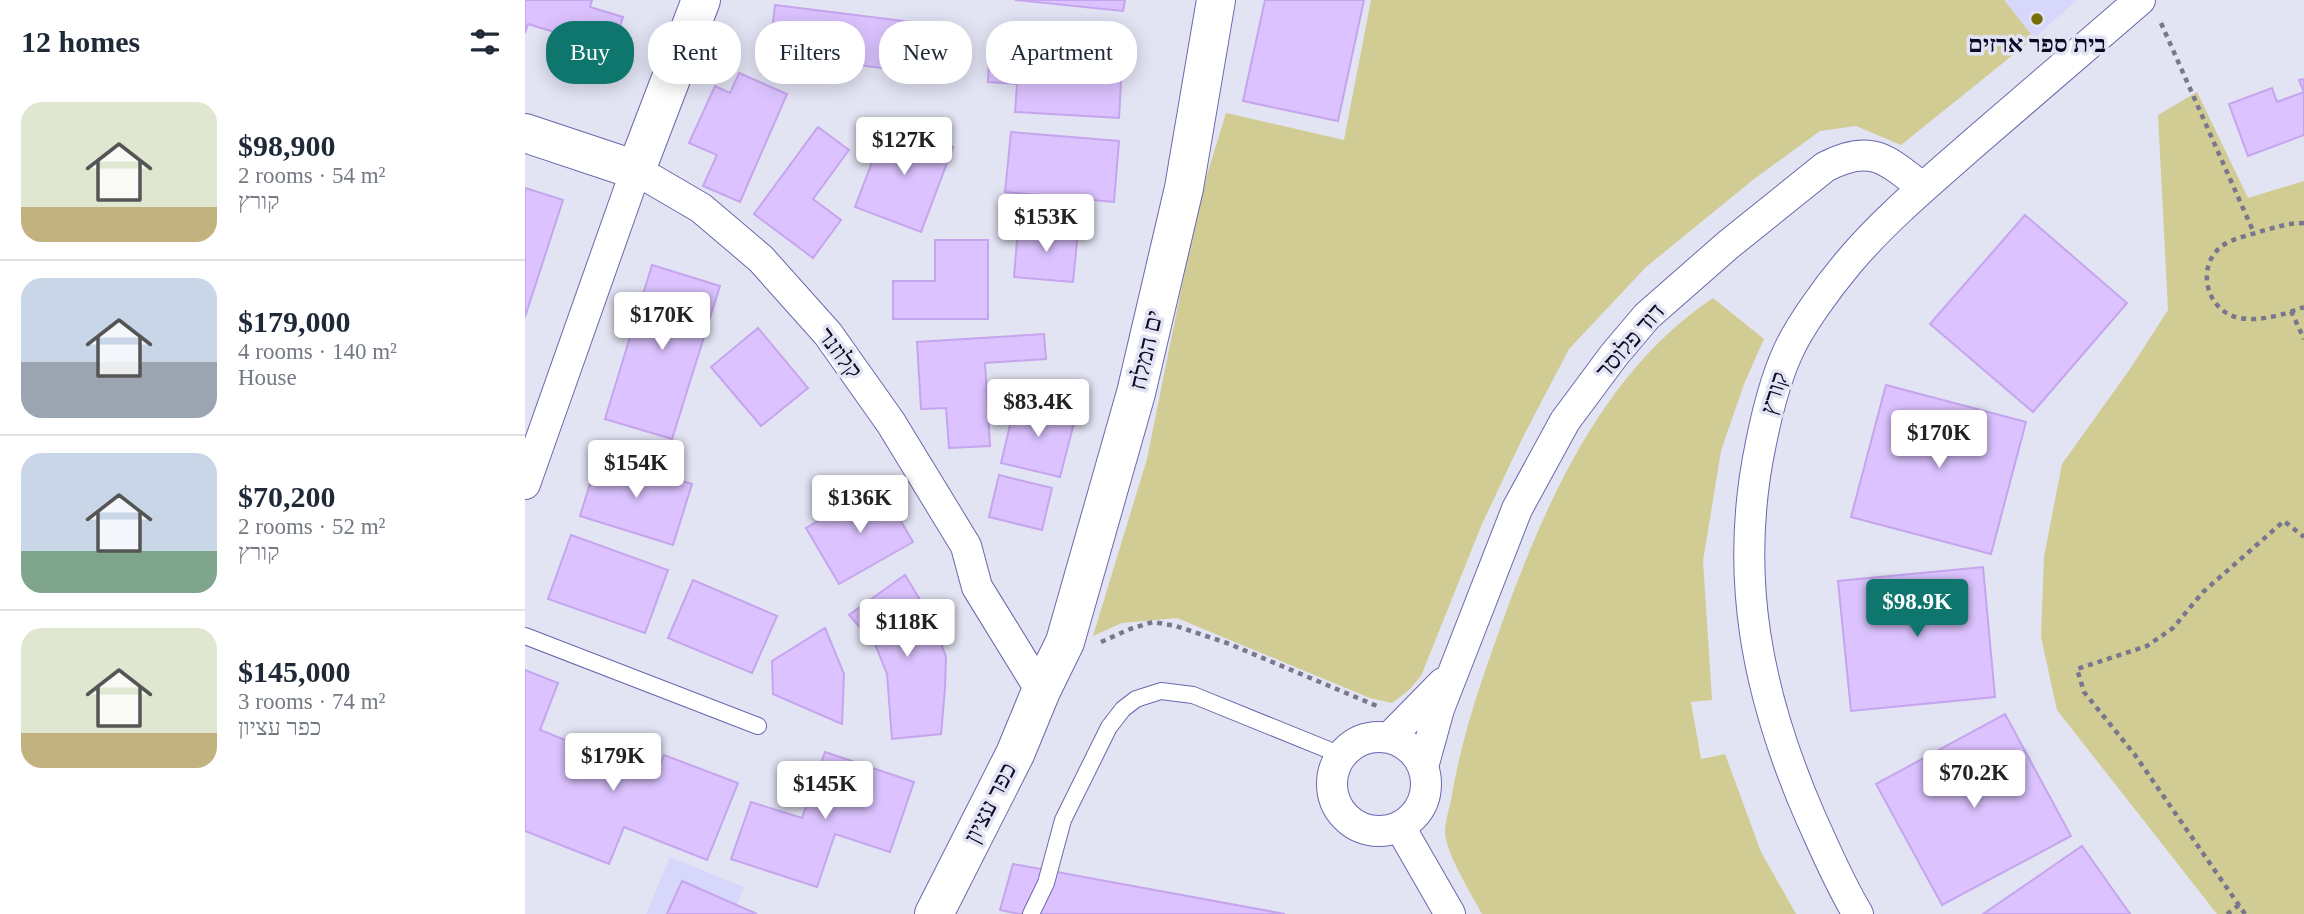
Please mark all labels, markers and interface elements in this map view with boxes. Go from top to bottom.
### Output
marker: בית ספר ארזים [2029,11,2045,27]
chip: Buy [546,21,634,84]
chip: Rent [648,21,741,84]
chip: Filters [755,21,865,84]
chip: New [879,21,972,84]
chip: Apartment [986,21,1137,84]
icon: filters [466,23,504,61]
text: 12 homes [21,25,140,58]
place label: בית ספר ארזים [1968,31,2106,57]
pin: $127K [855,118,953,177]
text: $127K [872,127,936,152]
text: $98,900 [238,129,336,162]
icon: home [77,130,161,214]
text: 2 rooms · 54 m² [238,163,385,188]
text: קורץ [238,189,279,214]
pin: $153K [997,194,1095,254]
text: $153K [1014,204,1078,229]
pin: $170K [613,292,711,352]
street label: דוד פלוסר [1590,298,1670,384]
text: $170K [630,302,694,327]
text: $179,000 [238,305,351,338]
icon: home [77,306,161,390]
street label: ים המלח [1124,308,1168,392]
street label: קלוזנר [813,323,867,383]
text: 4 rooms · 140 m² [238,339,397,364]
text: House [238,365,297,390]
street label: קורץ [1755,369,1793,417]
pin: $83.4K [981,380,1095,439]
text: $83.4K [1003,389,1073,414]
pin: $170K [1890,410,1988,470]
text: $170K [1907,420,1971,445]
pin: $154K [587,440,685,500]
text: $154K [604,450,668,475]
pin: $136K [811,476,909,535]
text: $70,200 [238,480,336,513]
icon: home [77,481,161,565]
text: $136K [828,485,892,510]
text: 2 rooms · 52 m² [238,514,385,539]
text: קורץ [238,540,279,565]
pin: $98.9K [1860,580,1974,639]
text: $98.9K [1882,589,1952,614]
pin: $118K [858,600,956,659]
text: $118K [876,609,938,634]
text: $145,000 [238,655,351,688]
icon: home [77,656,161,740]
text: 3 rooms · 74 m² [238,689,385,714]
text: כפר עציון [238,715,321,740]
pin: $179K [564,734,662,793]
text: $179K [581,743,645,768]
pin: $70.2K [1917,750,2031,810]
street label: כפר עציון [959,758,1021,848]
text: $70.2K [1939,760,2009,785]
pin: $145K [776,762,874,821]
text: $145K [793,771,857,796]

